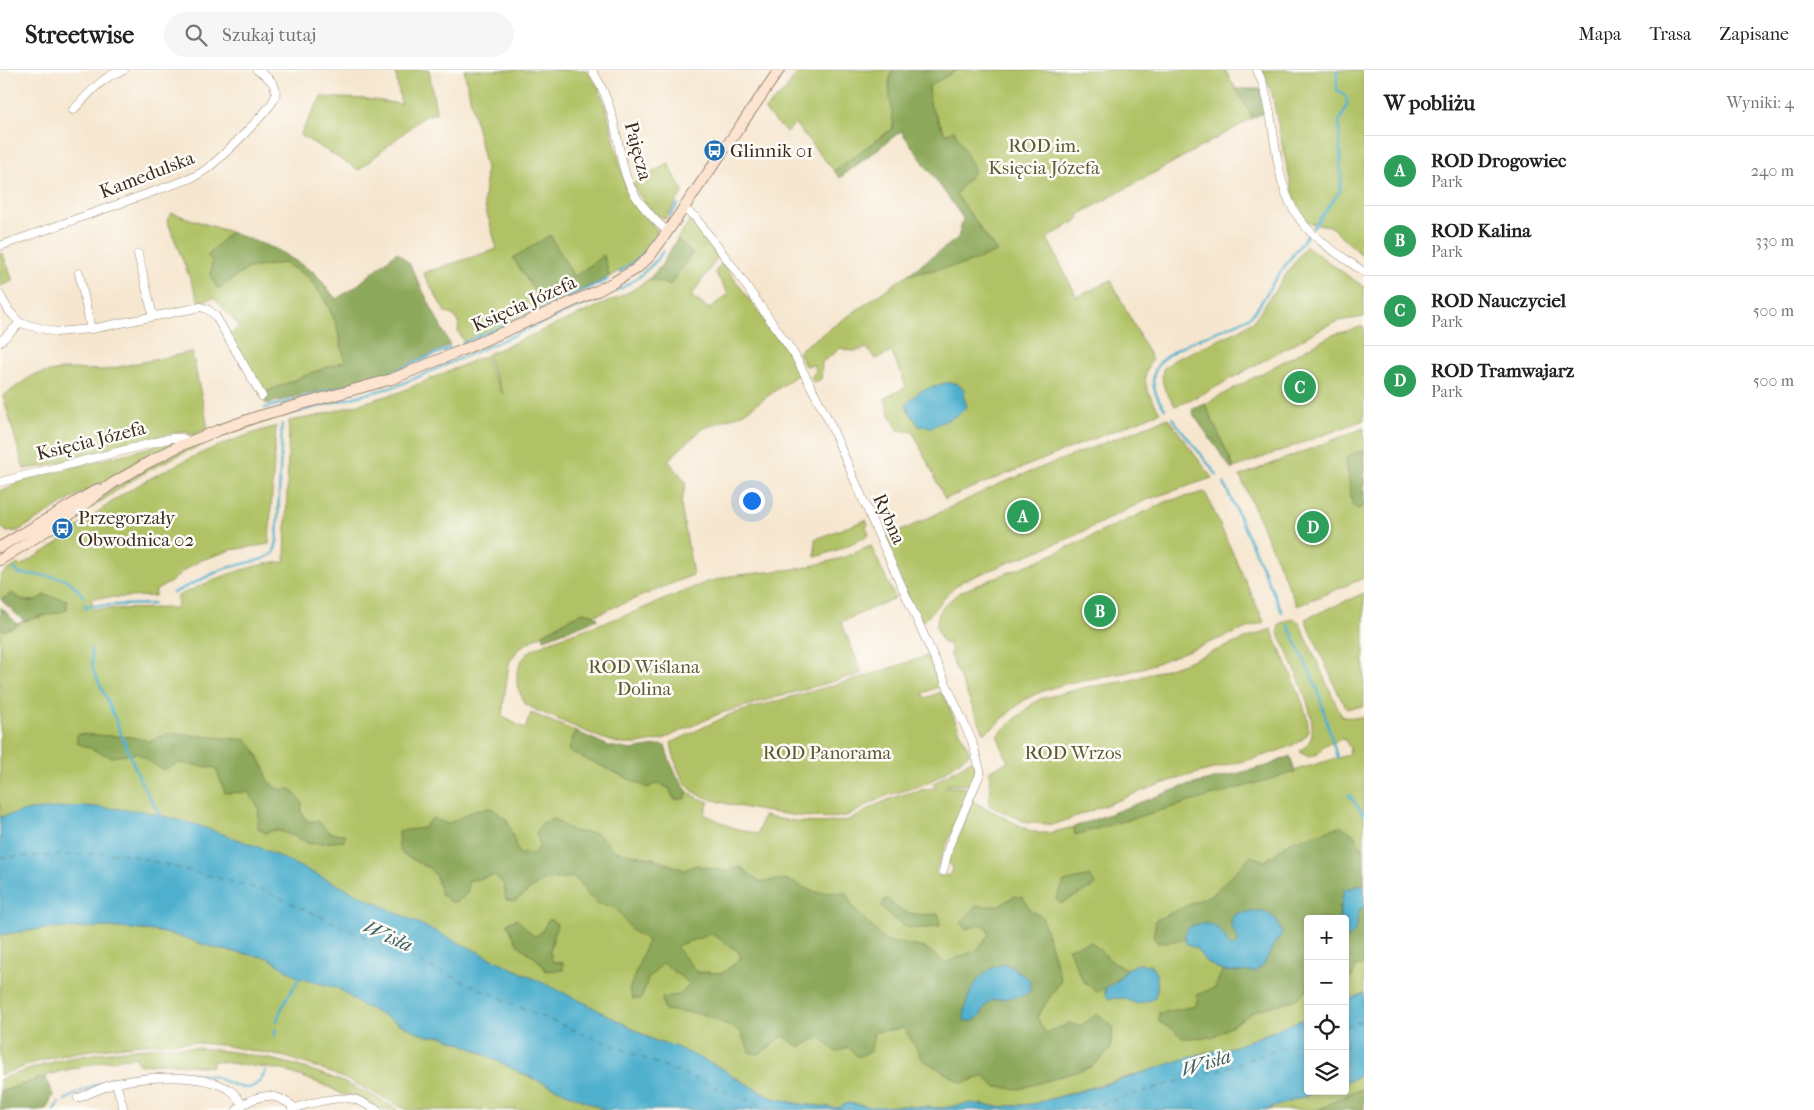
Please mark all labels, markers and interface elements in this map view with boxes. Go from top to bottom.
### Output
search box [164,12,514,57]
text: Streetwise [25,21,134,49]
icon: search [182,21,210,49]
text: Szukaj tutaj [222,24,316,46]
text: Mapa [1579,24,1621,45]
text: Trasa [1649,24,1691,45]
text: Zapisane [1719,24,1789,45]
text: W pobliżu [1384,91,1475,115]
text: Wyniki: 4 [1726,93,1794,112]
street label: Pajęcza [620,119,656,183]
park label: ROD im. Księcia Józefa [988,135,1100,179]
bus stop icon: Glinnik 01 [702,139,726,163]
place label: Glinnik 01 [730,140,813,162]
street label: Kamedulska [96,147,198,203]
text: ROD Drogowiec [1431,150,1566,172]
text: A [1395,161,1405,180]
text: 240 m [1751,161,1794,180]
text: Park [1431,172,1463,191]
text: ROD Kalina [1431,220,1531,242]
text: B [1395,231,1405,250]
text: 330 m [1755,231,1794,250]
text: Park [1431,242,1463,261]
street label: Księcia Józefa [468,271,580,337]
text: ROD Nauczyciel [1431,290,1566,312]
text: C [1395,301,1405,320]
text: 500 m [1753,301,1794,320]
text: Park [1431,312,1463,331]
text: ROD Tramwajarz [1431,360,1574,382]
pin: C [1284,368,1316,406]
text: D [1394,371,1406,390]
text: 500 m [1753,371,1794,390]
text: Park [1431,382,1463,401]
street label: Księcia Józefa [34,417,148,465]
your location [739,488,765,514]
street label: Rybna [868,490,910,548]
pin: A [1007,497,1039,535]
place label: Przegorzały Obwodnica 02 [78,507,195,551]
pin: D [1297,508,1329,546]
bus stop icon: Przegorzały Obwodnica 02 [50,517,74,541]
pin: B [1084,592,1116,630]
park label: ROD Wiślana Dolina [588,656,700,700]
park label: ROD Panorama [763,742,891,764]
park label: ROD Wrzos [1024,742,1122,764]
water label: Wisła [360,915,416,957]
map controls [1304,915,1349,1095]
button: + [1304,915,1349,960]
button: − [1304,960,1349,1005]
button: locate [1304,1005,1349,1050]
water label: Wisła [1178,1045,1234,1081]
button: layers [1304,1050,1349,1095]

